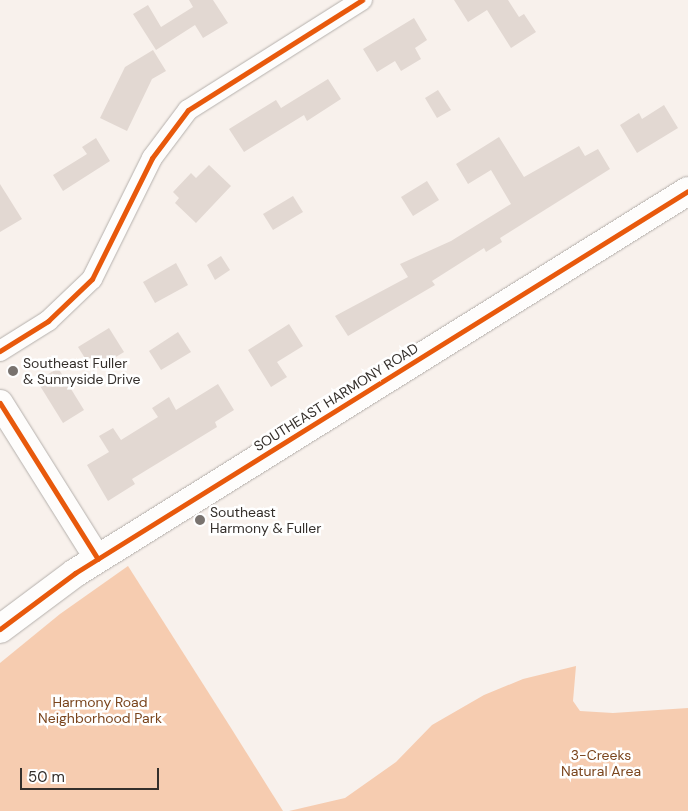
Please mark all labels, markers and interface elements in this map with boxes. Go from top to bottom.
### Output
street label: SOUTHEAST HARMONY ROAD [251,339,421,455]
place label: Southeast Fuller & Sunnyside Drive [23,355,140,388]
marker: Southeast Fuller & Sunnyside Drive [7,365,19,377]
place label: Southeast Harmony & Fuller [210,504,321,536]
marker: Southeast Harmony & Fuller [194,514,206,526]
park label: Harmony Road Neighborhood Park [38,694,162,726]
park label: 3-Creeks Natural Area [561,747,641,780]
scale bar [22,758,161,790]
text: 50 m [28,767,65,787]

